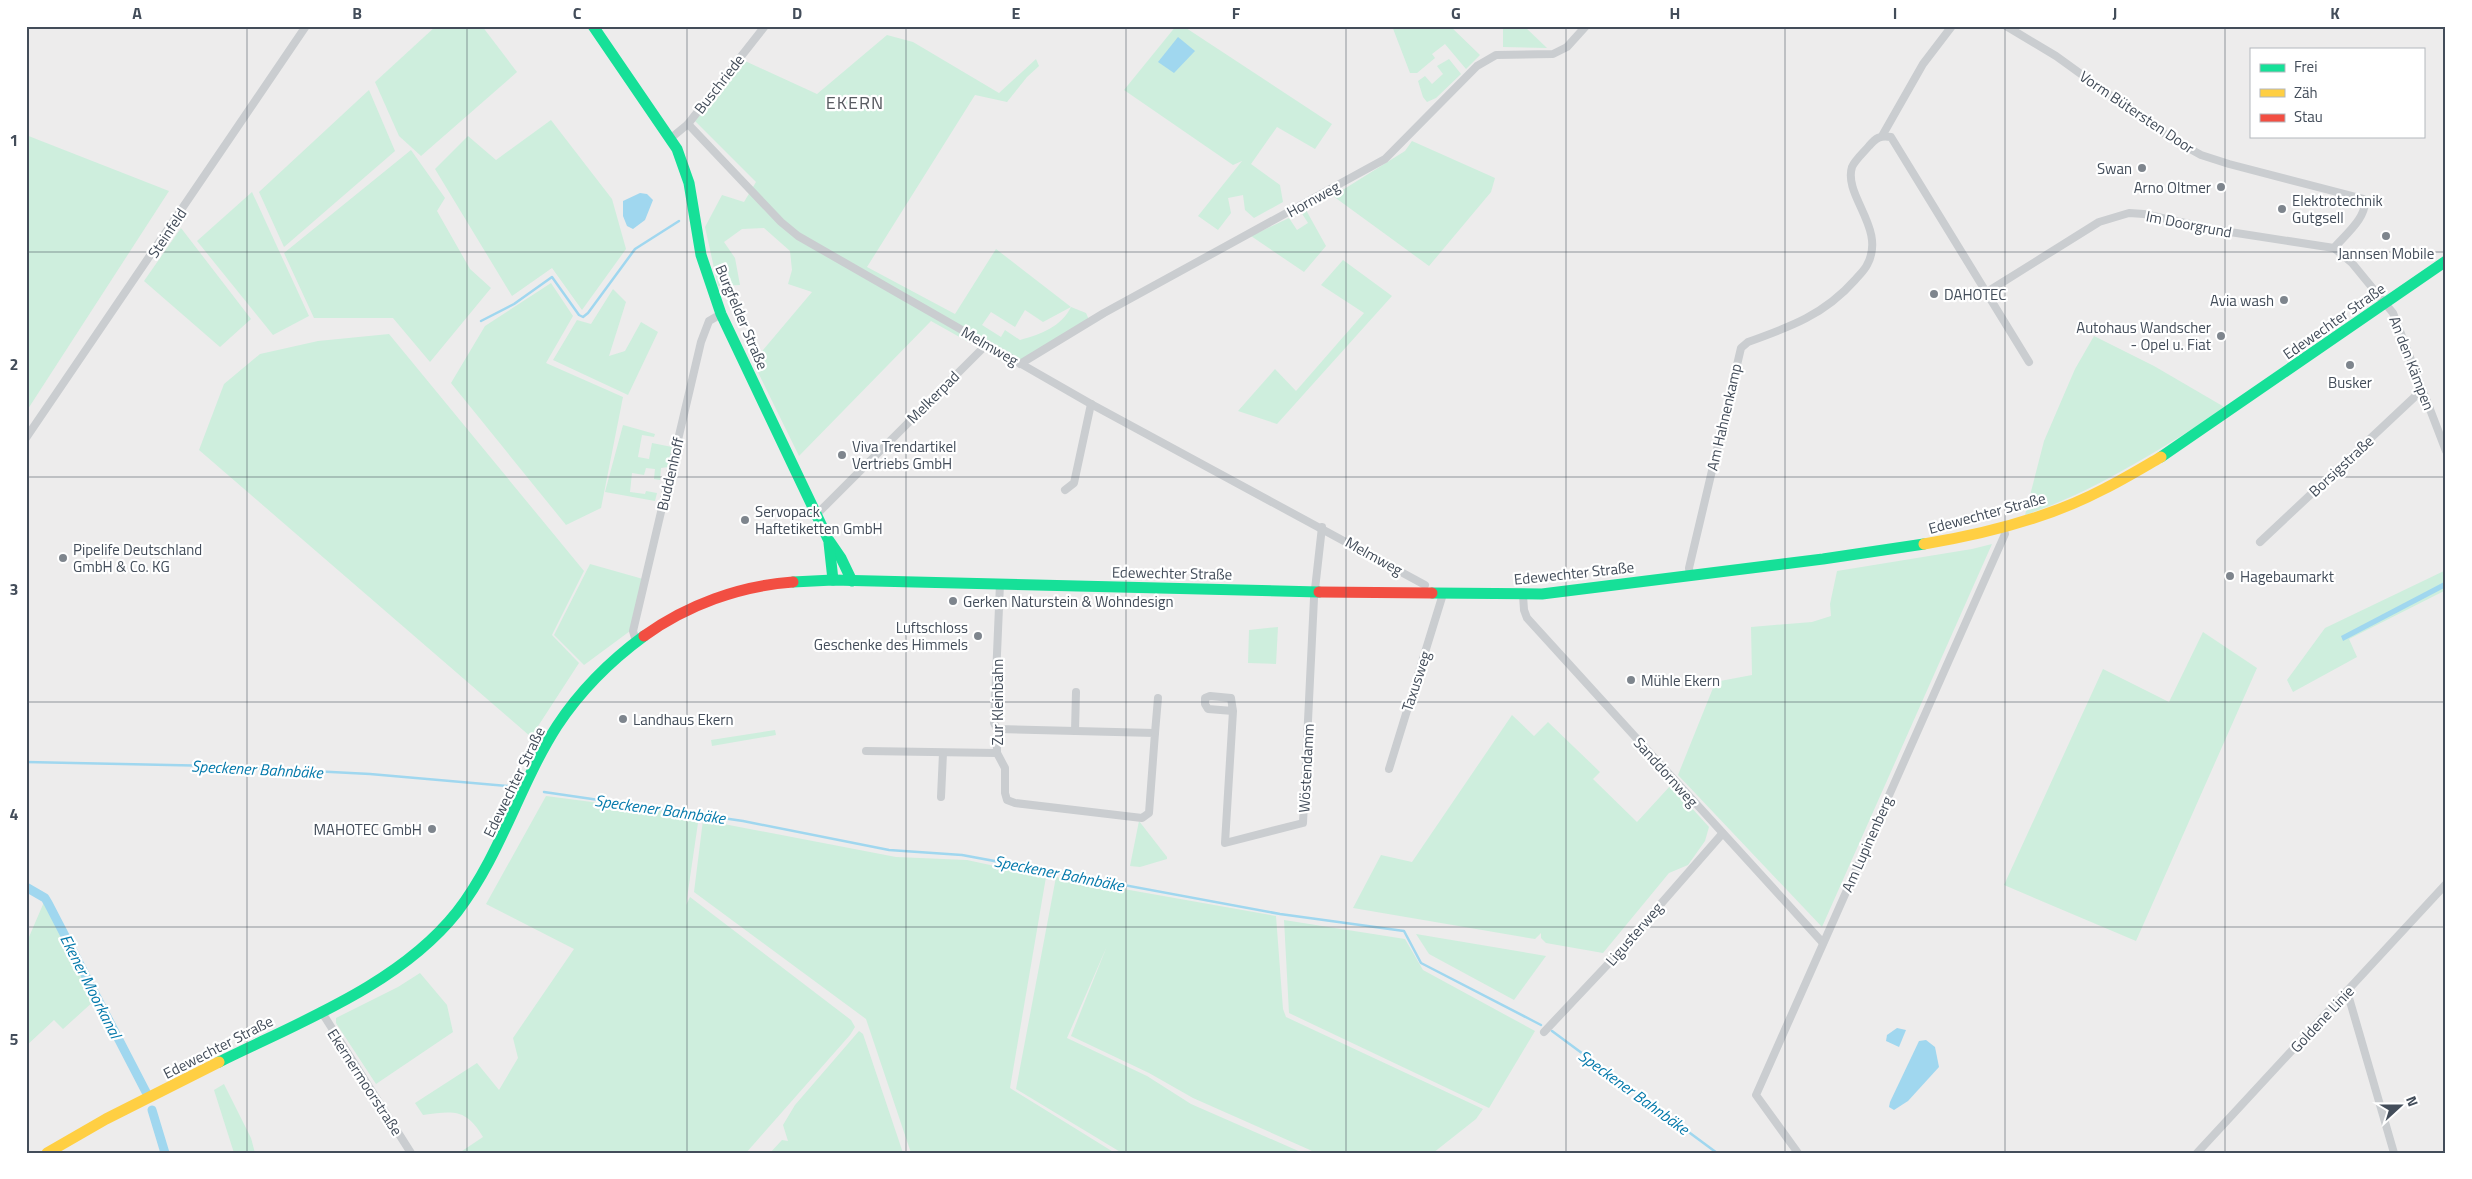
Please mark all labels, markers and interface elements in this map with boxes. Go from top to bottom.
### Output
text: A [132,1,142,25]
text: B [352,1,362,25]
text: C [573,1,582,25]
text: D [792,1,802,25]
text: E [1012,1,1021,25]
text: F [1232,1,1241,25]
text: G [1451,1,1461,25]
text: H [1670,1,1680,25]
text: I [1893,1,1897,25]
text: J [2113,1,2117,25]
text: K [2330,1,2340,25]
legend [2250,48,2424,138]
street label: Buschriede [688,49,750,119]
text: Frei [2294,55,2317,78]
street label: Vorm Bütersten Door [2075,65,2199,159]
text: Zäh [2294,81,2318,104]
district label: EKERN [826,89,884,116]
text: Stau [2294,105,2323,128]
text: 1 [10,128,18,152]
place label: Swan [2097,157,2132,180]
marker: Swan [2136,162,2148,174]
street label: Hornweg [1282,175,1344,223]
place label: Arno Oltmer [2134,176,2211,199]
marker: Arno Oltmer [2215,181,2227,193]
place label: Elektrotechnik Gutgsell [2292,189,2383,229]
street label: Steinfeld [142,203,192,263]
marker: Elektrotechnik Gutgsell [2276,203,2288,215]
street label: Im Doorgrund [2144,204,2234,244]
marker: Jannsen Mobile [2380,230,2392,242]
place label: Jannsen Mobile [2338,242,2434,265]
street label: Burgfelder Straße [710,261,774,373]
street label: Edewechter Straße [2278,277,2390,365]
place label: DAHOTEC [1944,283,2006,306]
marker: DAHOTEC [1928,288,1940,300]
place label: Avia wash [2210,289,2274,312]
marker: Avia wash [2278,294,2290,306]
street label: An den Kämpen [2383,313,2441,413]
place label: Autohaus Wandscher - Opel u. Fiat [2076,316,2212,356]
street label: Melmweg [957,320,1023,372]
marker: Autohaus Wandscher - Opel u. Fiat [2215,330,2227,342]
text: 2 [10,352,18,376]
marker: Busker [2344,359,2356,371]
street label: Am Hahnenkamp [1701,361,1748,473]
street label: Melkerpad [901,365,965,429]
place label: Busker [2328,371,2372,394]
street label: Borsigstraße [2303,430,2379,502]
street label: Buddenhoff [650,435,690,513]
place label: Viva Trendartikel Vertriebs GmbH [852,435,956,475]
marker: Viva Trendartikel Vertriebs GmbH [836,449,848,461]
street label: Edewechter Straße [1926,486,2048,540]
place label: Servopack Haftetiketten GmbH [755,500,883,540]
marker: Servopack Haftetiketten GmbH [739,514,751,526]
street label: Melmweg [1341,531,1407,581]
place label: Pipelife Deutschland GmbH & Co. KG [73,538,202,578]
marker: Pipelife Deutschland GmbH & Co. KG [57,552,69,564]
street label: Edewechter Straße [1513,555,1635,591]
street label: Edewechter Straße [1112,560,1232,586]
place label: Hagebaumarkt [2240,565,2335,588]
marker: Hagebaumarkt [2224,570,2236,582]
text: 3 [10,577,18,601]
place label: Gerken Naturstein & Wohndesign [963,590,1174,613]
marker: Gerken Naturstein & Wohndesign [947,595,959,607]
place label: Luftschloss Geschenke des Himmels [814,616,968,656]
marker: Luftschloss Geschenke des Himmels [972,630,984,642]
street label: Taxusweg [1395,648,1437,714]
street label: Zur Kleinbahn [986,659,1009,745]
place label: Mühle Ekern [1641,669,1720,692]
marker: Mühle Ekern [1625,674,1637,686]
place label: Landhaus Ekern [633,708,734,731]
marker: Landhaus Ekern [617,713,629,725]
street label: Edewechter Straße [477,723,551,841]
street label: Wöstendamm [1292,723,1320,813]
street label: Sanddornweg [1628,732,1704,812]
water label: Speckener Bahnbäke [191,754,325,785]
water label: Speckener Bahnbäke [593,788,728,830]
street label: Am Lupinenberg [1836,792,1899,896]
text: 4 [10,802,19,826]
place label: MAHOTEC GmbH [313,818,422,841]
marker: MAHOTEC GmbH [426,823,438,835]
water label: Speckener Bahnbäke [992,849,1127,898]
street label: Ligusterweg [1600,897,1668,971]
water label: Ekener Moorkanal [54,930,128,1044]
street label: Goldene Linie [2285,980,2359,1058]
street label: Edewechter Straße [159,1009,277,1085]
street label: Ekernermoorstraße [322,1024,408,1140]
text: 5 [10,1027,19,1051]
water label: Speckener Bahnbäke [1574,1044,1696,1141]
north arrow [2374,1082,2424,1132]
text: N [2401,1093,2424,1109]

